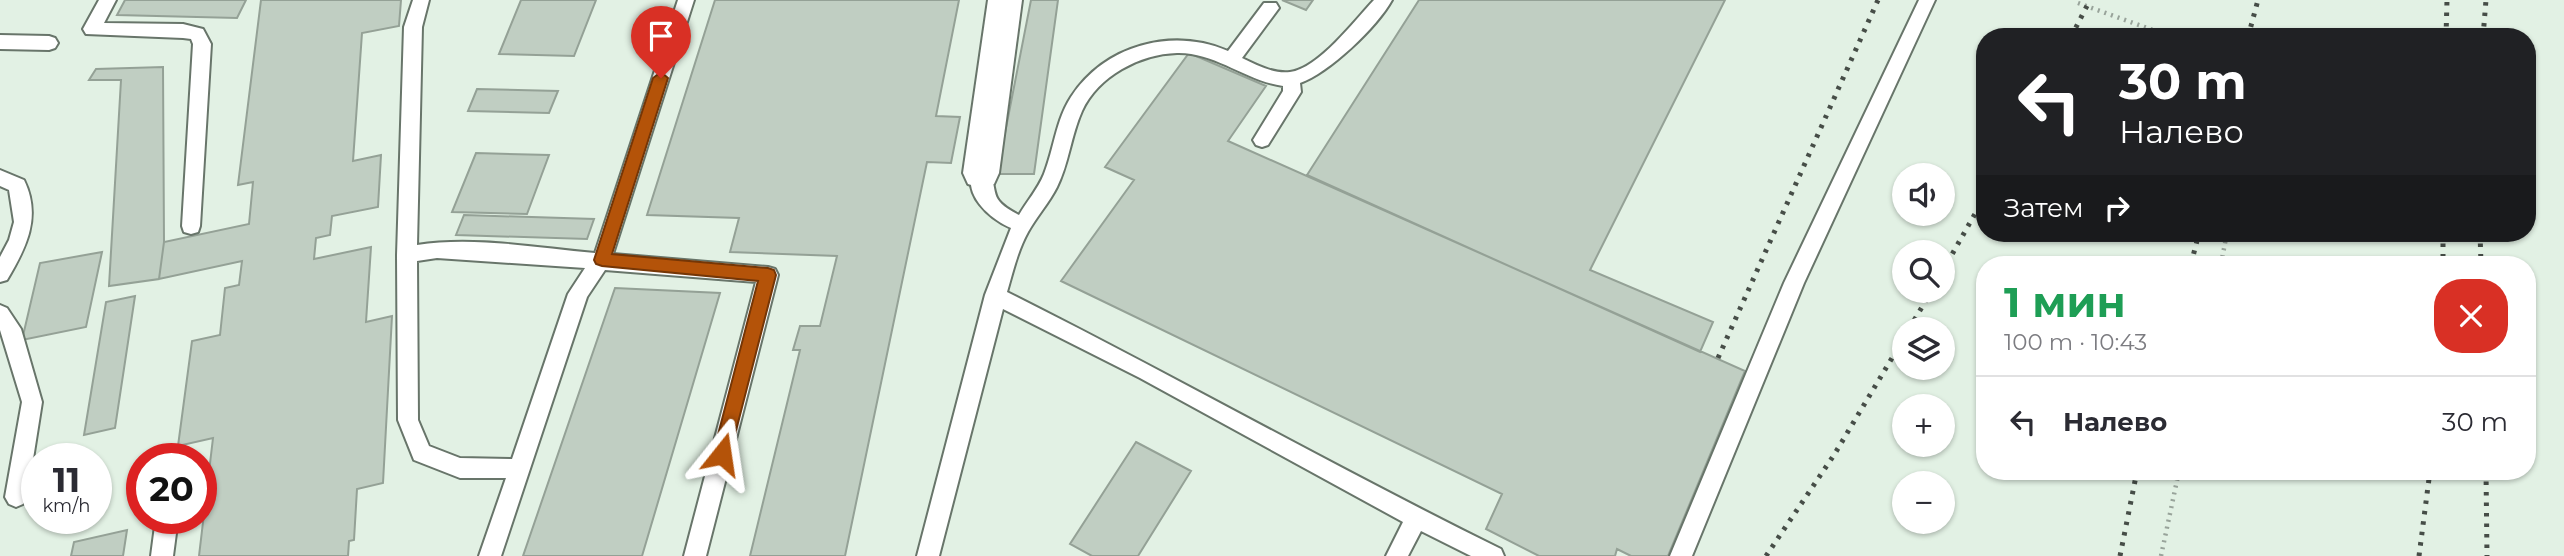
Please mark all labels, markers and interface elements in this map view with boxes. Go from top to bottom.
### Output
pin [631,6,691,78]
icon: arrive [642,17,680,55]
text: 30 m [2119,52,2247,111]
icon: left [2004,56,2095,147]
text: Налево [2119,112,2244,151]
map controls [1892,163,1955,534]
button: sound [1892,163,1955,226]
icon: right [2098,189,2136,227]
text: Затем [2004,192,2084,224]
button: search [1892,240,1955,303]
text: 1 мин [2004,276,2126,328]
button: close [2434,279,2508,353]
button: layers [1892,317,1955,380]
text: 100 m · 10:43 [2004,328,2147,356]
button: + [1892,394,1955,457]
icon: left [2004,403,2042,441]
text: Налево [2063,406,2167,438]
text: 30 m [2442,406,2508,438]
position arrow [685,417,759,491]
speed limit sign: 20 [126,443,217,534]
text: 11 [53,458,80,501]
button: − [1892,471,1955,534]
text: km/h [42,495,91,517]

